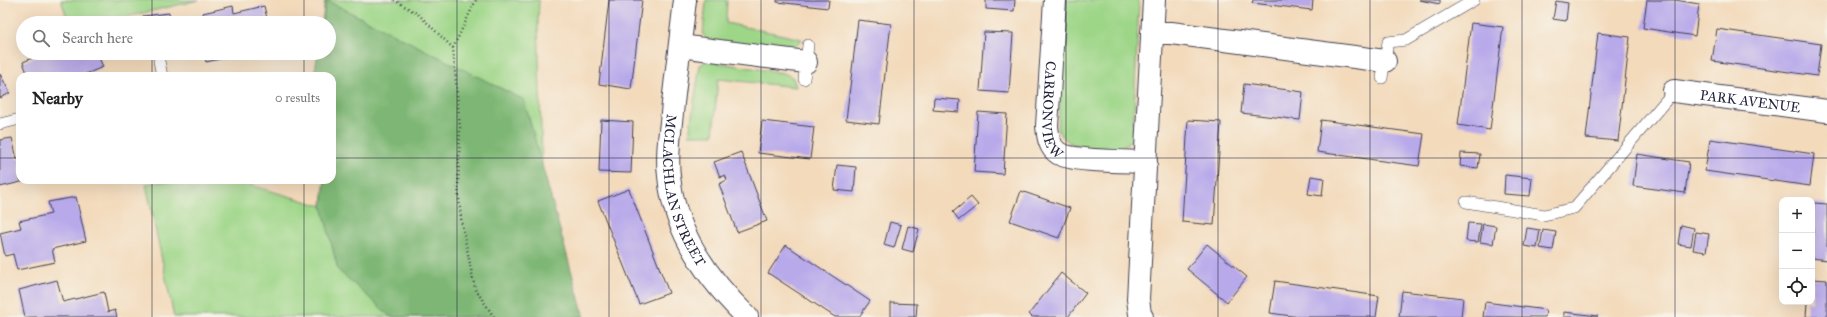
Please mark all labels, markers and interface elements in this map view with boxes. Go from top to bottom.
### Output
search box [16,16,336,60]
icon: search [30,27,52,49]
text: Search here [62,29,133,47]
street label: CARRONVIEW [1038,60,1067,163]
street label: PARK AVENUE [1699,86,1802,116]
text: Nearby [32,88,83,109]
text: 0 results [275,90,320,106]
street label: MCLACHLAN STREET [659,113,710,270]
map controls [1779,197,1815,305]
button: + [1779,197,1815,233]
button: − [1779,233,1815,269]
button: locate [1779,269,1815,305]

